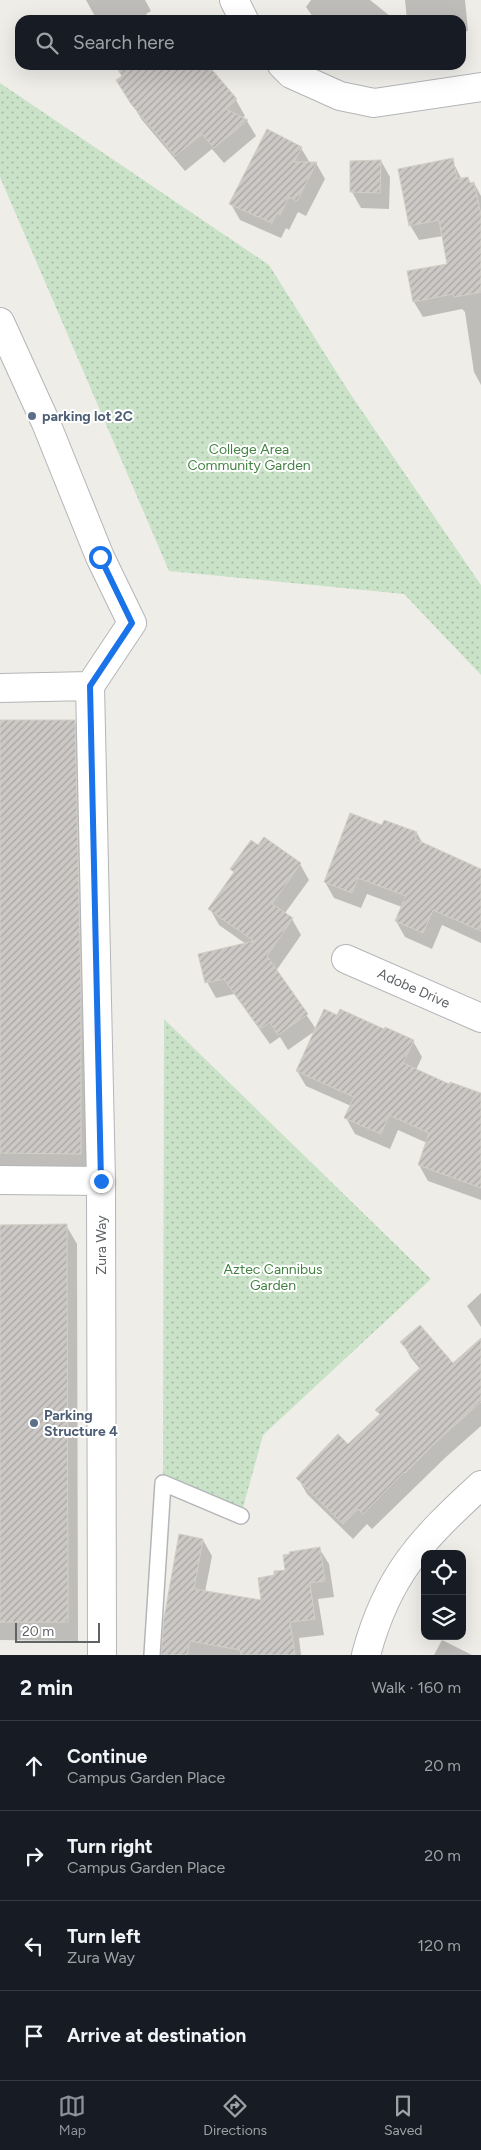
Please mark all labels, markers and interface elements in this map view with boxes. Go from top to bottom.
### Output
search box [15,15,466,70]
icon: search [33,29,61,57]
text: Search here [73,31,175,54]
place label: parking lot 2C [42,408,133,425]
marker: parking lot 2C [26,410,38,422]
park label: College Area Community Garden [187,441,311,474]
route start [89,546,112,569]
street label: Adobe Drive [375,965,453,1012]
route end [90,1170,113,1193]
street label: Zura Way [93,1215,110,1275]
park label: Aztec Cannibus Garden [224,1261,322,1294]
place label: Parking Structure 4 [44,1407,118,1440]
marker: Parking Structure 4 [28,1417,40,1429]
map controls [421,1550,466,1640]
button: locate [421,1550,466,1595]
button: layers [421,1595,466,1640]
scale bar [15,1620,100,1643]
text: 20 m [22,1623,54,1640]
text: 2 min [20,1675,73,1700]
text: Walk · 160 m [371,1678,461,1697]
text: Continue [67,1745,147,1768]
icon: ahead [20,1752,48,1780]
text: 20 m [424,1756,461,1775]
text: Campus Garden Place [67,1768,225,1787]
text: Turn right [67,1835,153,1858]
icon: right [20,1842,48,1870]
text: 20 m [424,1846,461,1865]
text: Campus Garden Place [67,1858,225,1877]
text: Turn left [67,1925,141,1948]
icon: left [20,1932,48,1960]
text: 120 m [418,1936,461,1955]
text: Zura Way [67,1948,135,1967]
icon: arrive [20,2022,48,2050]
text: Arrive at destination [67,2024,246,2047]
tab: Map [58,2092,86,2139]
tab: Directions [203,2092,267,2139]
tab: Saved [384,2092,423,2139]

